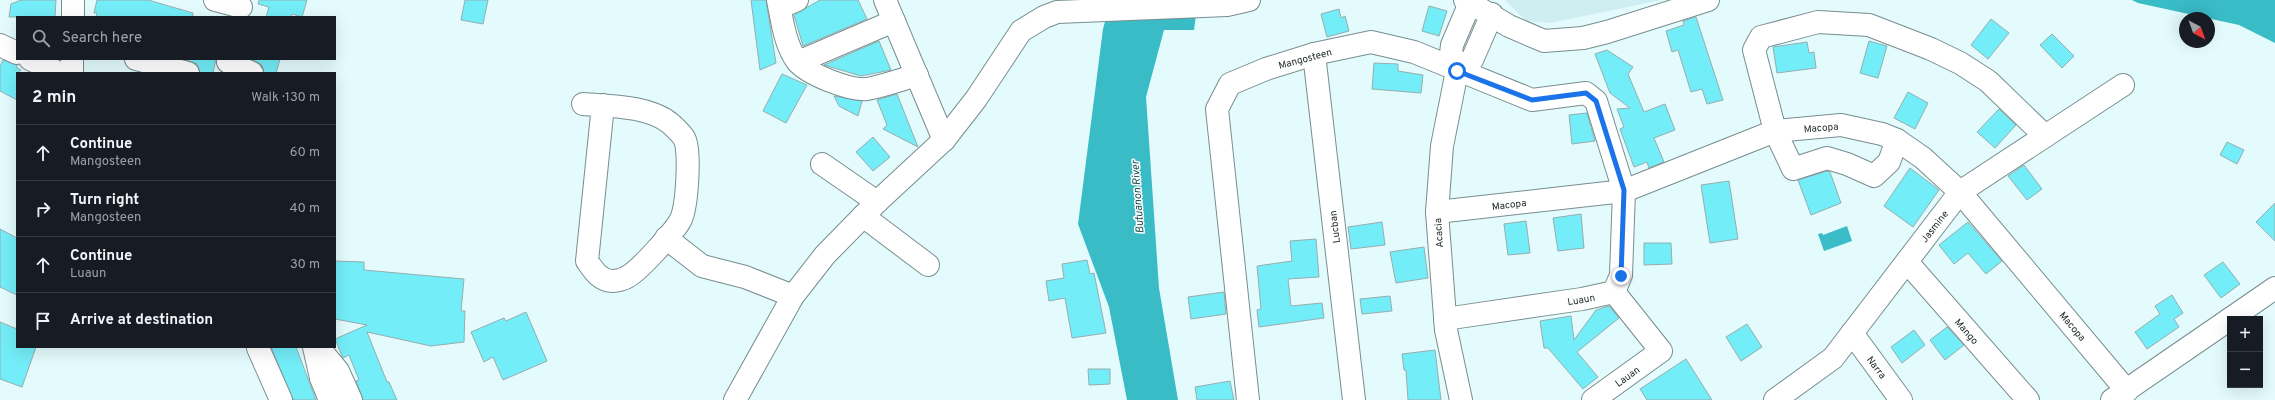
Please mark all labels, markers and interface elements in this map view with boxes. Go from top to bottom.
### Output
north arrow [2179,12,2215,48]
search box [16,16,336,60]
icon: search [30,27,52,49]
text: Search here [62,29,142,48]
street label: Mangosteen [1277,46,1334,73]
route start [1448,62,1466,80]
text: 2 min [32,87,76,109]
text: Walk · 130 m [251,90,320,106]
street label: Macopa [1803,121,1839,136]
text: Continue [70,135,132,154]
icon: ahead [32,142,54,164]
text: 60 m [290,145,320,161]
text: Mangosteen [70,154,141,170]
water label: Butuanon River [1128,159,1148,234]
text: Turn right [70,191,139,210]
street label: Macopa [1491,197,1527,214]
icon: right [32,198,54,220]
text: 40 m [290,201,320,217]
street label: Jasmine [1918,208,1952,246]
text: Mangosteen [70,210,141,226]
street label: Lucban [1327,210,1344,244]
street label: Acacia [1432,218,1447,248]
text: Continue [70,247,132,266]
icon: ahead [32,254,54,276]
text: 30 m [290,257,320,273]
text: Luaun [70,266,106,282]
route end [1612,267,1630,285]
street label: Luaun [1566,292,1596,309]
street label: Macopa [2056,309,2088,344]
icon: arrive [32,310,54,332]
text: Arrive at destination [70,311,213,330]
street label: Mango [1951,316,1981,348]
map controls [2227,316,2263,388]
button: + [2227,316,2263,352]
button: − [2227,352,2263,388]
street label: Narra [1863,354,1889,382]
street label: Lauan [1613,364,1643,391]

